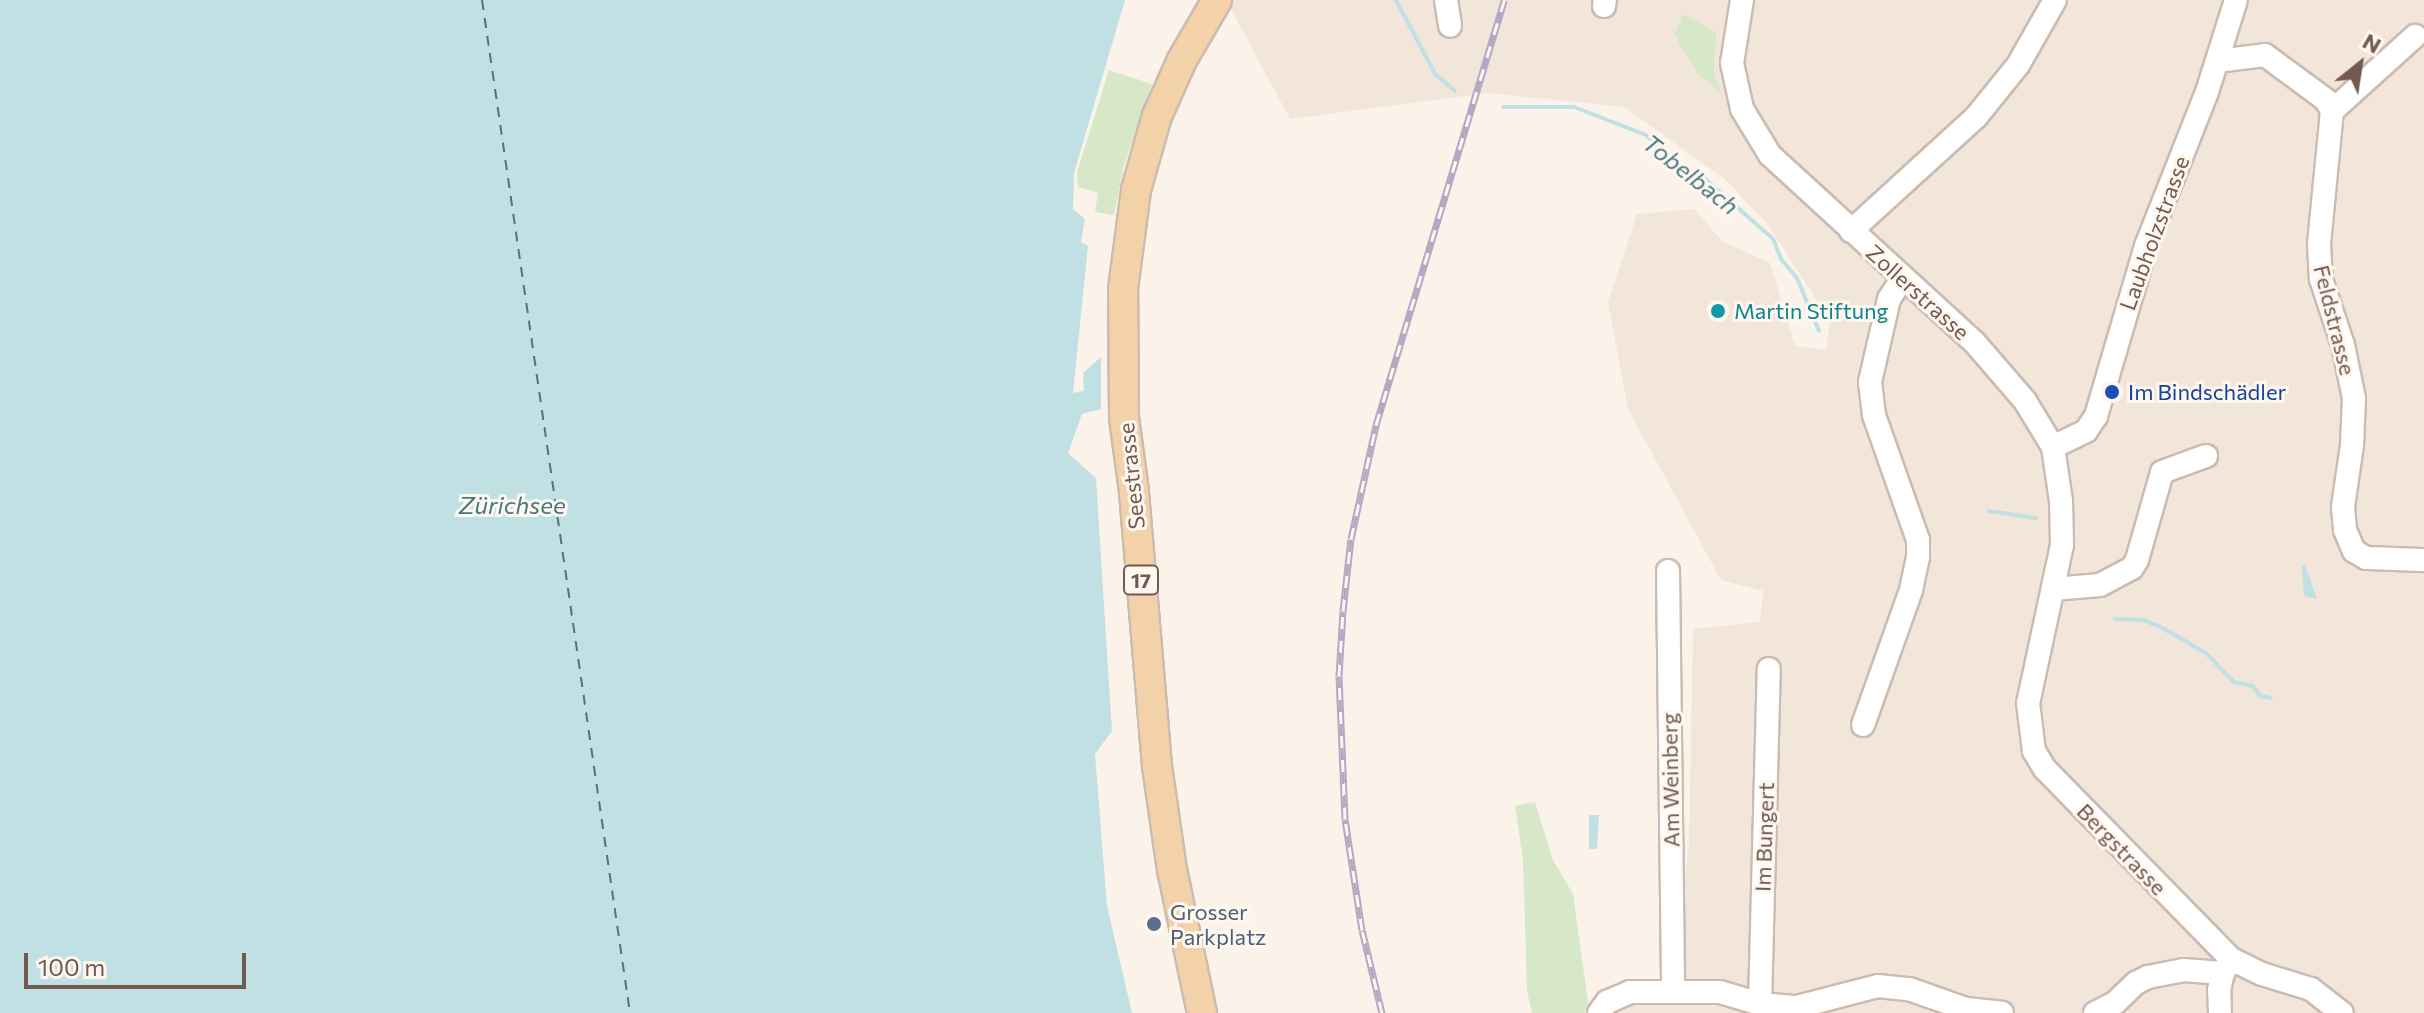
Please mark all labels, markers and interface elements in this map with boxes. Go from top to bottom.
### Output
north arrow [2320,24,2400,104]
text: N [2358,27,2386,59]
water label: Tobelbach [1638,128,1744,220]
street label: Laubholzstrasse [2114,152,2194,314]
street label: Zollerstrasse [1861,239,1975,345]
street label: Feldstrasse [2309,262,2361,378]
place label: Martin Stiftung [1734,298,1889,324]
marker: Martin Stiftung [1709,302,1727,320]
place label: Im Bindschädler [2128,379,2286,405]
marker: Im Bindschädler [2103,383,2121,401]
street label: Seestrasse [1112,422,1150,530]
water label: Zürichsee [458,491,566,519]
road number: 17 [1121,564,1161,596]
street label: Am Weinberg [1656,712,1684,848]
street label: Im Bungert [1749,782,1779,892]
street label: Bergstrasse [2072,798,2172,900]
place label: Grosser Parkplatz [1170,898,1266,950]
marker: Grosser Parkplatz [1145,915,1163,933]
scale bar [28,937,250,987]
text: 100 m [38,952,105,981]

